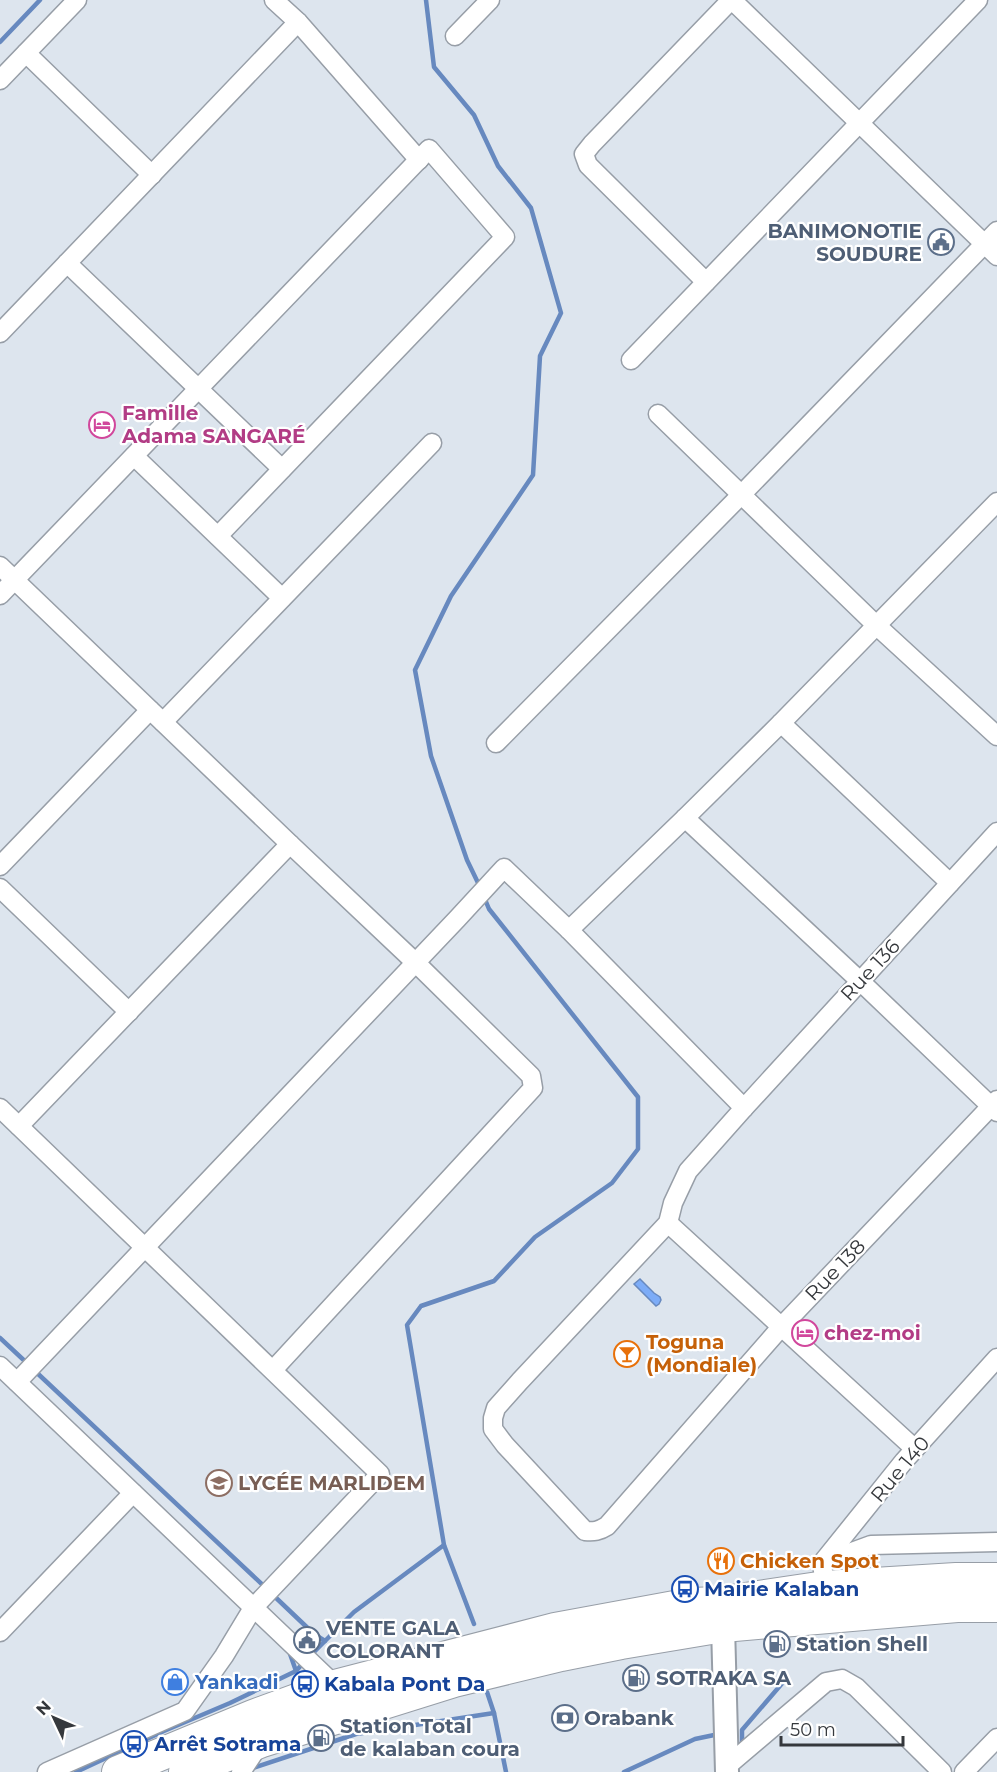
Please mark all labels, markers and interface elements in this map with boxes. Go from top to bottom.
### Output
place label: BANIMONOTIE SOUDURE [768,219,922,266]
public building icon: BANIMONOTIE SOUDURE [926,227,956,257]
place label: Famille Adama SANGARÉ [121,401,305,448]
hotel icon: Famille Adama SANGARÉ [87,410,117,440]
street label: Rue 136 [835,934,905,1006]
street label: Rue 138 [800,1234,870,1306]
hotel icon: chez-moi [790,1318,820,1348]
place label: chez-moi [824,1321,921,1345]
place label: Toguna (Mondiale) [646,1330,757,1377]
bar icon: Toguna (Mondiale) [612,1339,642,1369]
street label: Rue 140 [865,1431,935,1507]
school or university icon: LYCÉE MARLIDEM [204,1468,234,1498]
place label: LYCÉE MARLIDEM [238,1471,425,1495]
restaurant icon: Chicken Spot [706,1546,736,1576]
place label: Chicken Spot [740,1549,879,1573]
bus stop icon: Mairie Kalaban [670,1574,700,1604]
place label: Mairie Kalaban [704,1577,859,1601]
place label: VENTE GALA COLORANT [325,1616,461,1663]
public building icon: VENTE GALA COLORANT [292,1625,322,1655]
fuel station icon: Station Shell [762,1629,792,1659]
place label: Station Shell [796,1632,928,1656]
fuel station icon: SOTRAKA SA [621,1663,651,1693]
place label: SOTRAKA SA [656,1666,792,1690]
shop icon: Yankadi [160,1667,190,1697]
bus stop icon: Kabala Pont Da [290,1669,320,1699]
place label: Yankadi [194,1670,279,1694]
place label: Kabala Pont Da [324,1672,485,1696]
north arrow [24,1688,84,1748]
text: N [32,1697,55,1719]
bank icon: Orabank [550,1703,580,1733]
place label: Orabank [584,1706,675,1730]
scale bar [781,1709,902,1747]
place label: Station Total de kalaban coura [340,1714,520,1761]
text: 50 m [790,1719,836,1741]
fuel station icon: Station Total de kalaban coura [306,1723,336,1753]
bus stop icon: Arrêt Sotrama [119,1729,149,1759]
place label: Arrêt Sotrama [153,1732,301,1756]

